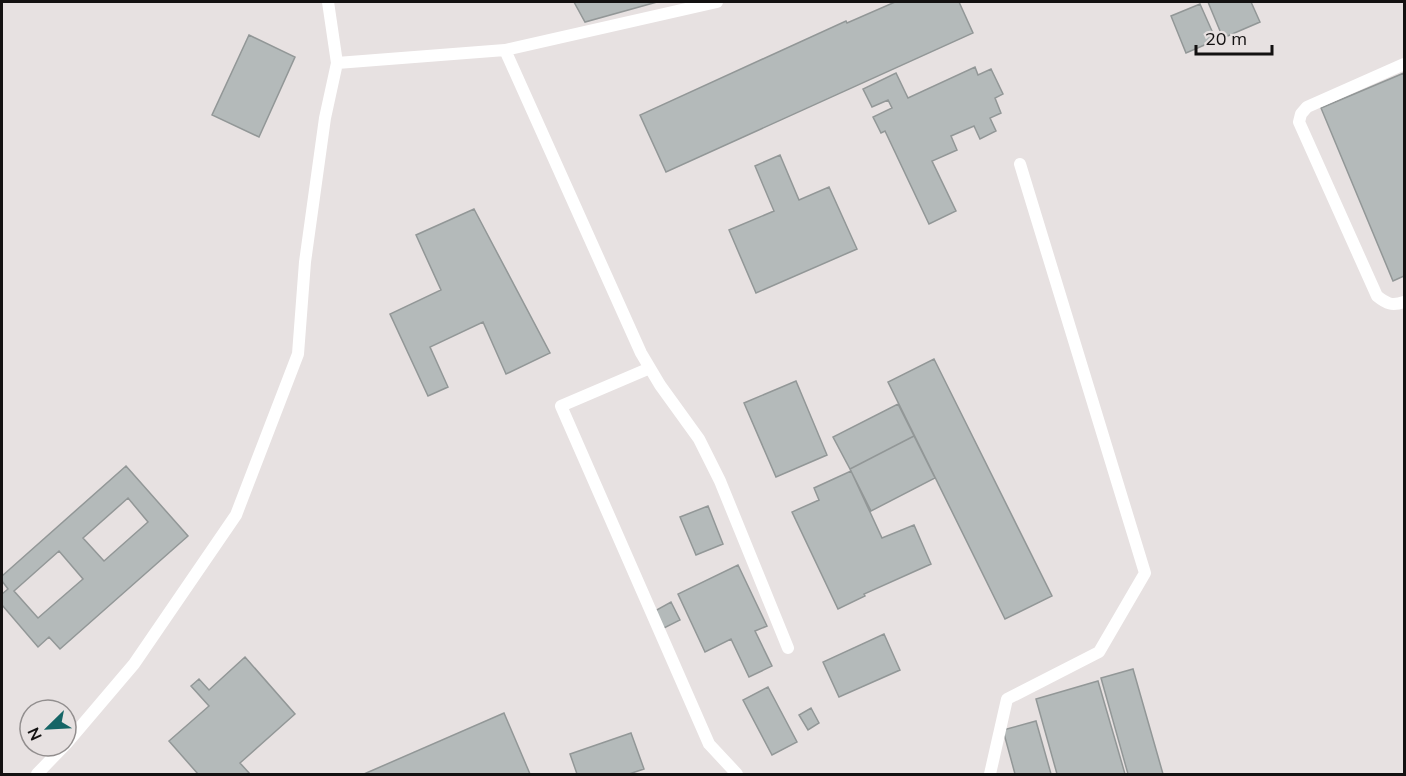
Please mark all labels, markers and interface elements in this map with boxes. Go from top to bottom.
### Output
scale bar [1196,18,1272,56]
text: 20 m [1205,27,1247,50]
north arrow [18,698,78,758]
text: N [23,725,46,744]

